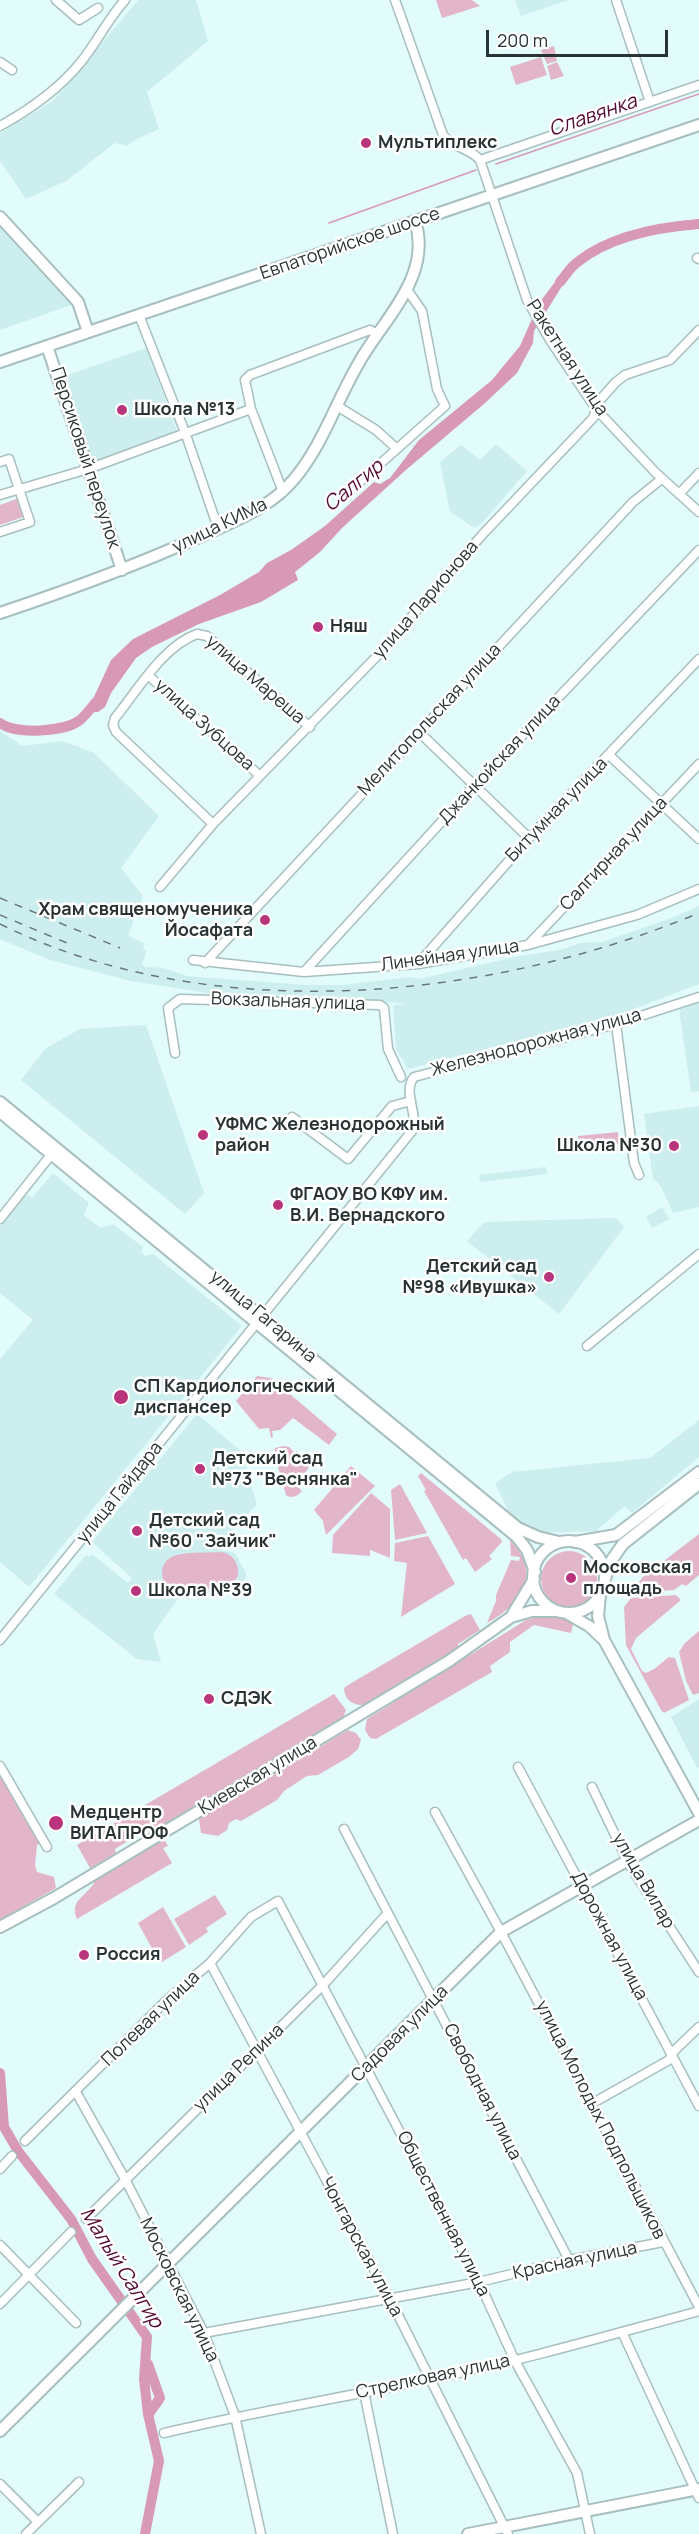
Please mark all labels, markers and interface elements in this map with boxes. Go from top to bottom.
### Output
scale bar [489,18,670,56]
text: 200 m [497,28,548,52]
water label: Славянка [546,90,640,142]
place label: Мультиплекс [378,132,497,154]
marker: Мультиплекс [359,136,373,150]
street label: Евпаторийское шоссе [257,203,443,285]
street label: Ракетная улица [521,296,613,420]
street label: Персиковый переулок [45,365,125,551]
place label: Школа №13 [134,399,235,421]
marker: Школа №13 [115,403,129,417]
water label: Салгир [319,455,389,517]
street label: улица КИМа [169,494,271,558]
street label: улица Ларионова [369,536,483,664]
place label: Няш [330,616,368,638]
marker: Няш [311,620,325,634]
street label: улица Мареша [201,631,309,729]
street label: Мелитопольская улица [354,640,506,800]
street label: улица Зубцова [150,675,258,775]
street label: Джанкойская улица [434,691,566,829]
street label: Битумная улица [502,753,612,867]
street label: Салгирная улица [556,793,672,915]
place label: Храм священомученика Йосафата [38,899,253,942]
marker: Храм священомученика Йосафата [258,913,272,927]
street label: Линейная улица [380,936,520,976]
street label: Вокзальная улица [210,989,366,1015]
street label: Железнодорожная улица [428,1004,644,1082]
place label: УФМС Железнодорожный район [215,1114,445,1156]
marker: УФМС Железнодорожный район [196,1128,210,1142]
place label: Школа №30 [557,1135,662,1157]
marker: Школа №30 [667,1139,681,1153]
place label: ФГАОУ ВО КФУ им. В.И. Вернадского [290,1184,448,1226]
marker: ФГАОУ ВО КФУ им. В.И. Вернадского [271,1198,285,1212]
place label: Детский сад №98 «Ивушка» [402,1256,537,1298]
street label: улица Гагарина [205,1266,321,1368]
marker: Детский сад №98 «Ивушка» [542,1270,556,1284]
place label: СП Кардиологический диспансер [134,1376,335,1418]
marker: СП Кардиологический диспансер [112,1388,130,1406]
street label: улица Гайдара [72,1438,168,1548]
place label: Детский сад №73 "Веснянка" [212,1448,358,1490]
marker: Детский сад №73 "Веснянка" [193,1462,207,1476]
place label: Детский сад №60 "Зайчик" [149,1510,277,1552]
marker: Детский сад №60 "Зайчик" [130,1524,144,1538]
place label: Московская площадь [583,1557,691,1600]
marker: Московская площадь [564,1571,578,1585]
place label: Школа №39 [148,1580,253,1602]
marker: Школа №39 [129,1584,143,1598]
place label: СДЭК [221,1688,272,1710]
marker: СДЭК [202,1692,216,1706]
street label: Киевская улица [195,1732,321,1820]
place label: Медцентр ВИТАПРОФ [70,1802,168,1844]
marker: Медцентр ВИТАПРОФ [47,1814,65,1832]
street label: улица Вилар [607,1829,679,1933]
street label: Дорожная улица [566,1868,652,2004]
place label: Россия [96,1944,161,1966]
marker: Россия [77,1948,91,1962]
street label: Полевая улица [97,1967,205,2071]
street label: Садовая улица [347,1981,453,2087]
street label: улица Молодых Подпольщиков [530,1997,670,2243]
street label: улица Репина [189,2020,289,2116]
street label: Свободная улица [438,2020,526,2164]
street label: Общественная улица [392,2128,494,2300]
street label: Чонгарская улица [315,2174,407,2320]
water label: Малый Салгир [74,2203,168,2333]
street label: Московская улица [135,2214,223,2366]
street label: Красная улица [511,2237,639,2285]
street label: Стрелковая улица [354,2350,512,2404]

